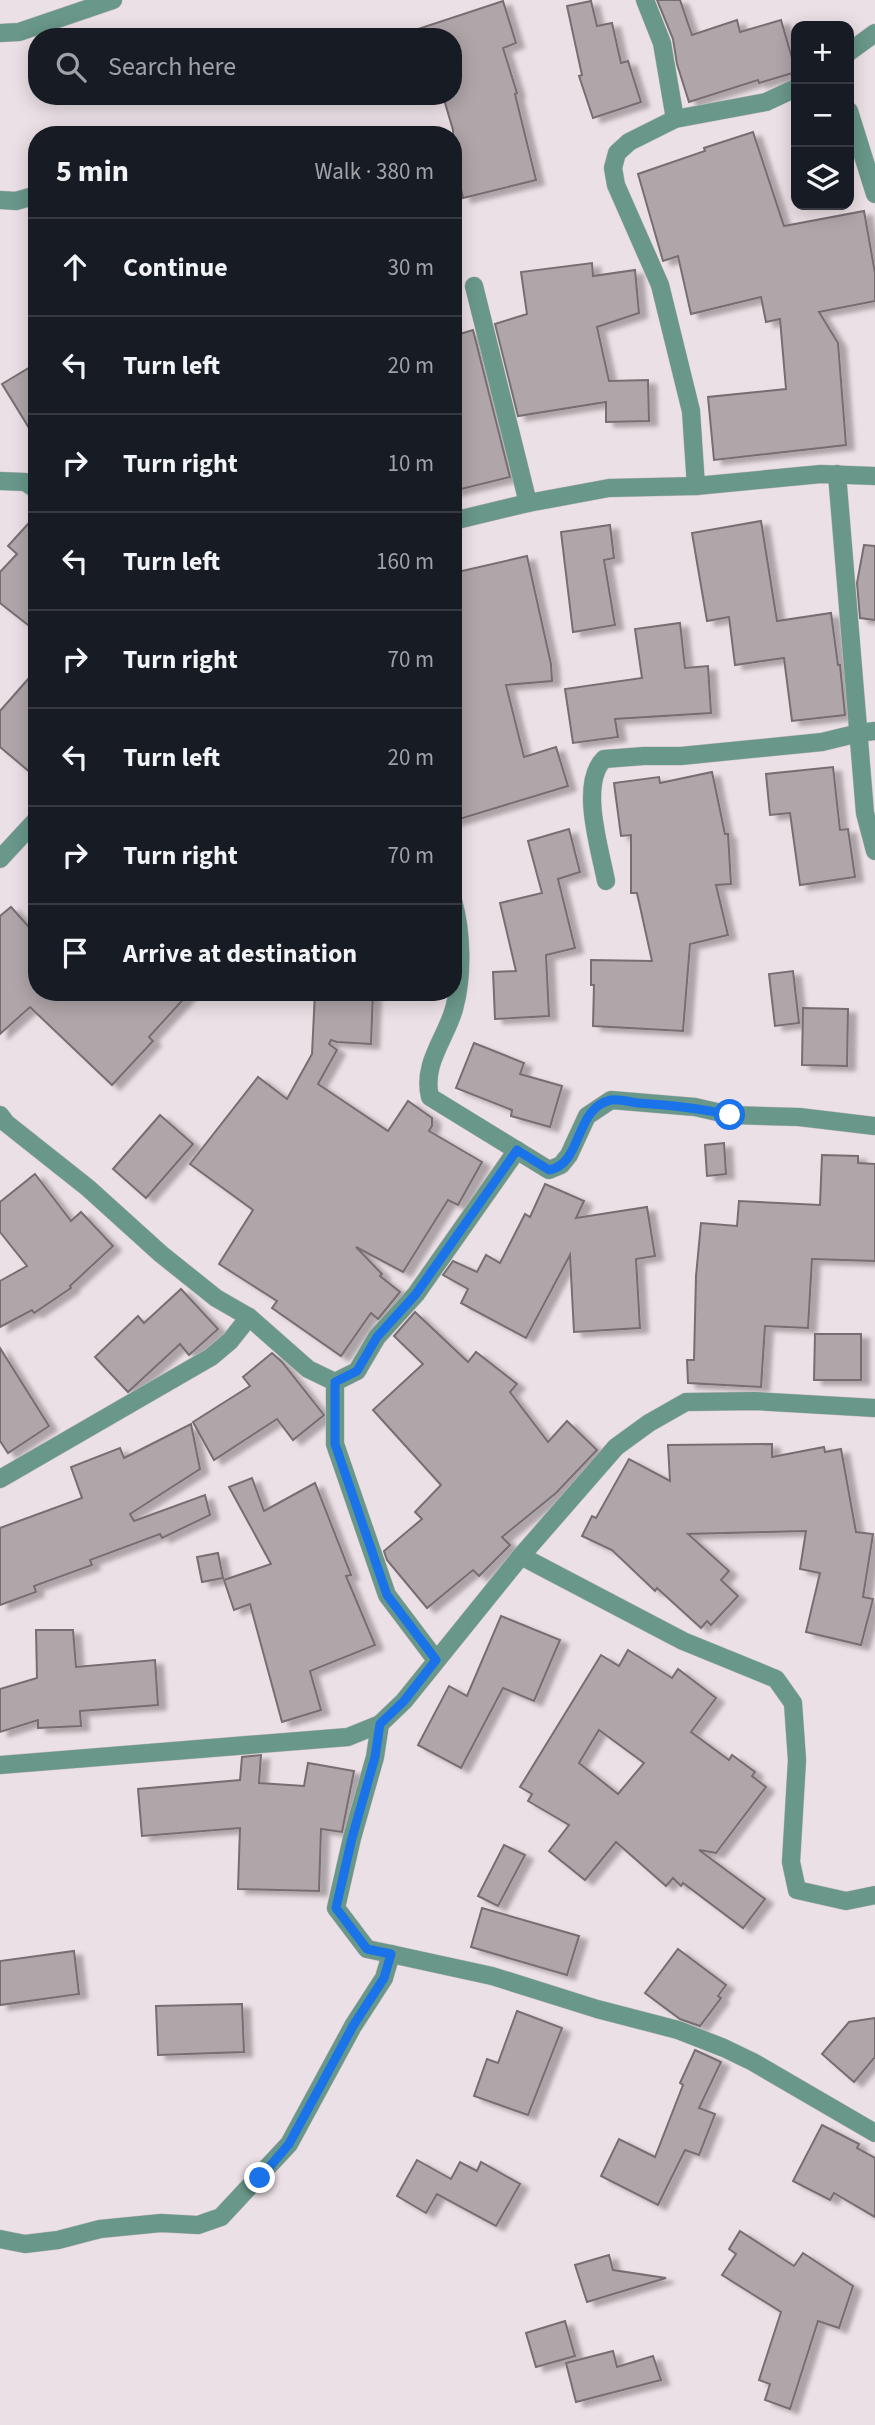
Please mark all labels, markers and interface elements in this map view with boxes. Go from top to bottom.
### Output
map controls [791,21,854,210]
button: + [791,21,854,84]
search box [28,28,462,105]
icon: search [52,48,90,86]
text: Search here [108,48,236,85]
button: − [791,84,854,147]
button: layers [791,147,854,210]
text: 5 min [56,150,129,193]
text: Walk · 380 m [315,155,434,188]
icon: ahead [56,248,94,286]
text: Continue [123,249,228,286]
text: 30 m [387,251,434,284]
icon: left [56,346,94,384]
text: Turn left [123,347,220,384]
text: 20 m [387,349,434,382]
icon: right [56,444,94,482]
text: Turn right [123,445,238,482]
text: 10 m [387,447,434,480]
icon: left [56,542,94,580]
text: Turn left [123,543,220,580]
text: 160 m [376,545,434,578]
icon: right [56,640,94,678]
text: Turn right [123,641,238,678]
text: 70 m [387,643,434,676]
icon: left [56,738,94,776]
text: Turn left [123,739,220,776]
text: 20 m [387,741,434,774]
icon: right [56,836,94,874]
text: Turn right [123,837,238,874]
text: 70 m [387,839,434,872]
icon: arrive [56,934,94,972]
text: Arrive at destination [123,935,357,972]
route start [714,1099,745,1130]
route end [244,2162,275,2193]

